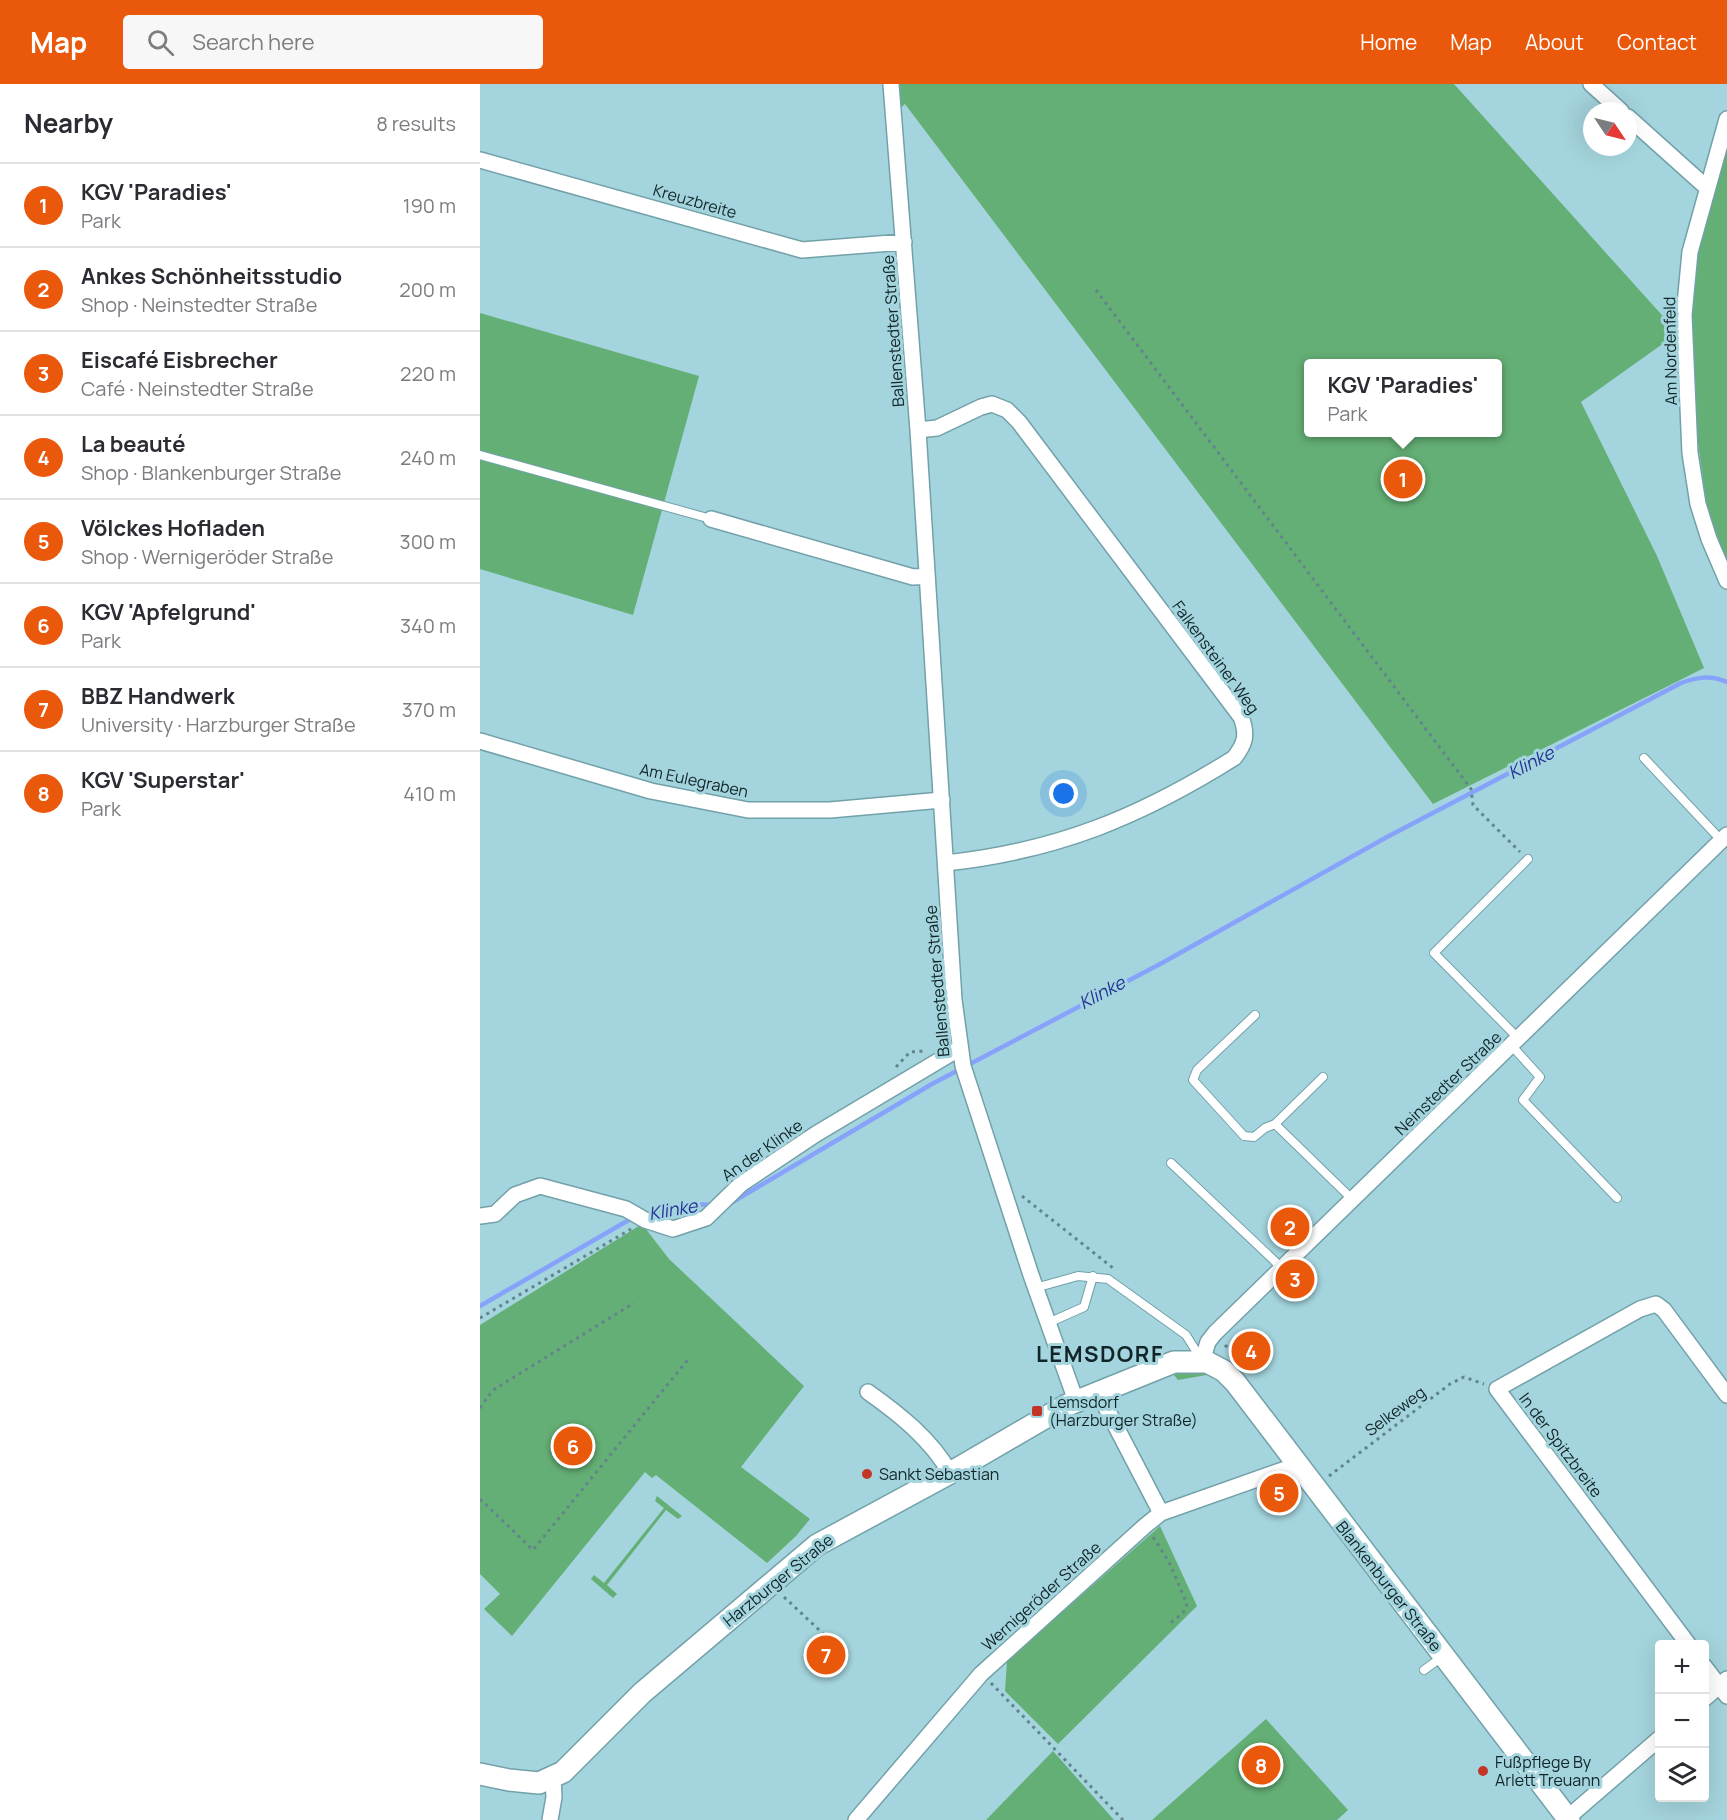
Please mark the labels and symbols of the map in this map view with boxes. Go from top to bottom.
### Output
north arrow [1583,102,1637,156]
street label: Kreuzbreite [651,179,739,223]
street label: Ballenstedter Straße [877,254,909,408]
street label: Am Nordenfeld [1658,296,1682,406]
pin: 1 [1384,456,1422,502]
street label: Falkensteiner Weg [1167,596,1265,718]
water label: Klinke [1503,739,1559,784]
street label: Am Eulegraben [638,758,750,802]
your location [1049,779,1078,808]
street label: Ballenstedter Straße [919,904,955,1058]
water label: Klinke [1074,969,1130,1014]
street label: Neinstedter Straße [1390,1026,1506,1140]
street label: An der Klinke [717,1114,807,1186]
water label: Klinke [647,1193,701,1225]
pin: 2 [1270,1204,1310,1250]
pin: 3 [1276,1256,1314,1302]
pin: 4 [1232,1328,1270,1374]
district label: LEMSDORF [1036,1339,1164,1369]
street label: Selkeweg [1360,1381,1430,1441]
street label: In der Spitzbreite [1514,1388,1608,1502]
place label: Lemsdorf (Harzburger Straße) [1049,1391,1198,1431]
marker: Lemsdorf (Harzburger Straße) [1030,1404,1044,1418]
pin: 6 [554,1424,592,1468]
place label: Sankt Sebastian [879,1463,999,1485]
marker: Sankt Sebastian [860,1467,874,1481]
pin: 5 [1260,1470,1298,1516]
street label: Blankenburger Straße [1331,1516,1447,1656]
street label: Harzburger Straße [718,1529,838,1631]
street label: Wernigeröder Straße [977,1536,1105,1656]
pin: 7 [806,1632,846,1678]
pin: 8 [1242,1742,1280,1788]
place label: Fußpflege By Arlett Treuann [1495,1751,1600,1791]
marker: Fußpflege By Arlett Treuann [1476,1764,1490,1778]

